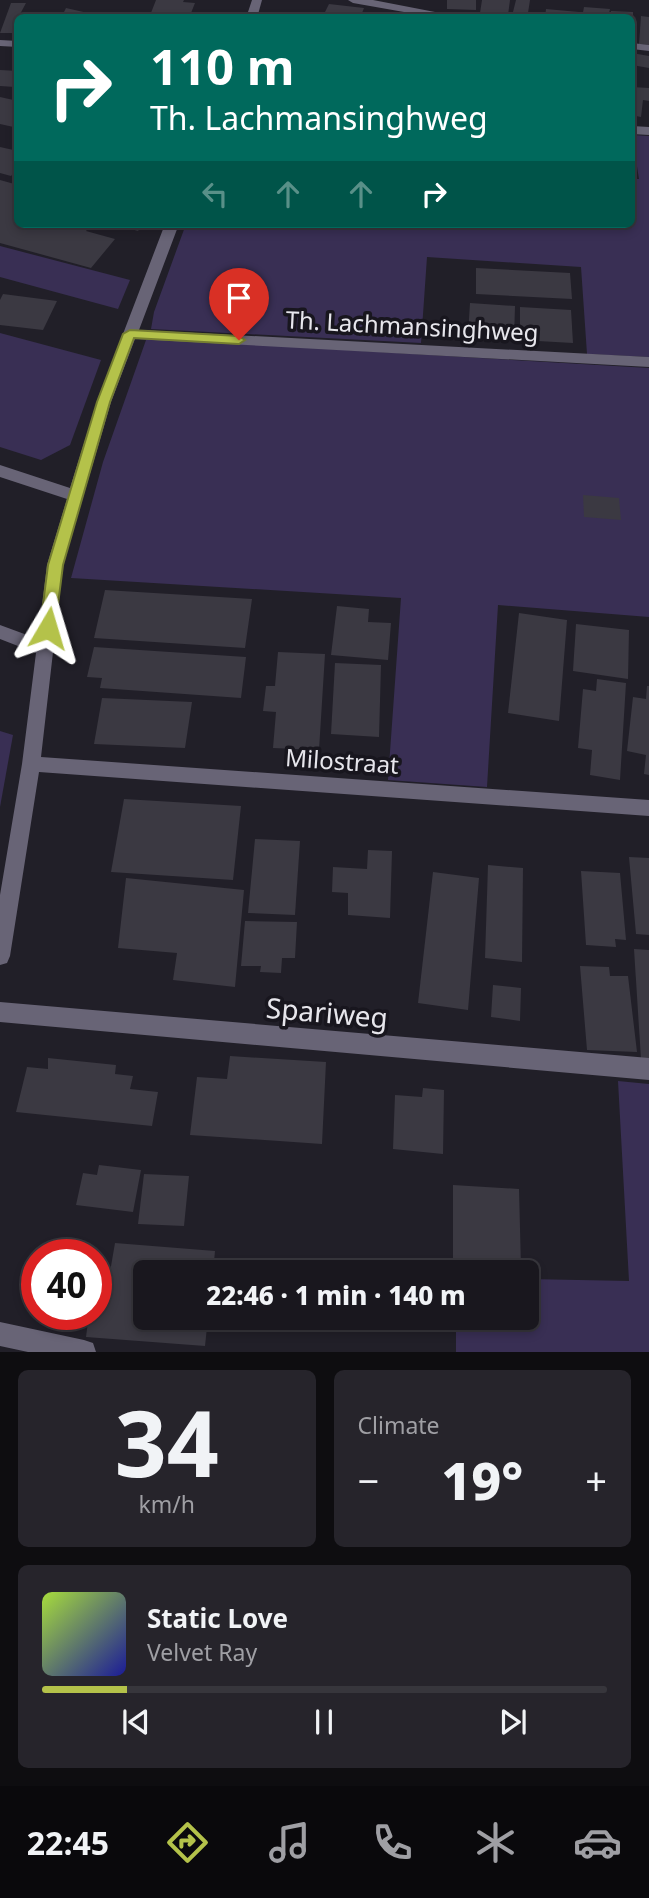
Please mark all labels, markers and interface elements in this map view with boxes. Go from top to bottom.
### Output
text: 110 m [150,33,295,99]
icon: right [35,42,126,133]
text: Th. Lachmansinghweg [150,96,488,139]
icon: left [196,175,234,213]
icon: ahead [269,175,307,213]
icon: ahead [342,175,380,213]
icon: right [415,175,453,213]
pin [209,268,269,340]
icon: arrive [220,279,258,317]
street label: Th. Lachmansinghweg [285,302,539,349]
position arrow [11,591,85,665]
street label: Milostraat [284,740,400,781]
street label: Spariweg [265,988,390,1036]
speed limit sign: 40 [21,1239,112,1330]
text: 22:46 · 1 min · 140 m [206,1277,466,1313]
text: 34 [115,1380,219,1504]
text: Climate [358,1409,440,1441]
text: 19° [441,1444,523,1515]
text: − [358,1454,379,1506]
text: + [585,1454,607,1506]
text: km/h [138,1488,195,1520]
text: Static Love [147,1600,288,1636]
text: Velvet Ray [147,1636,257,1668]
icon: previous [117,1703,155,1741]
icon: pause [305,1703,343,1741]
icon: next [494,1703,532,1741]
icon: directions [163,1818,212,1867]
icon: music [265,1818,314,1867]
icon: phone [368,1818,417,1867]
icon: climate [471,1818,520,1867]
icon: car [573,1818,622,1867]
text: 22:45 [27,1821,109,1864]

